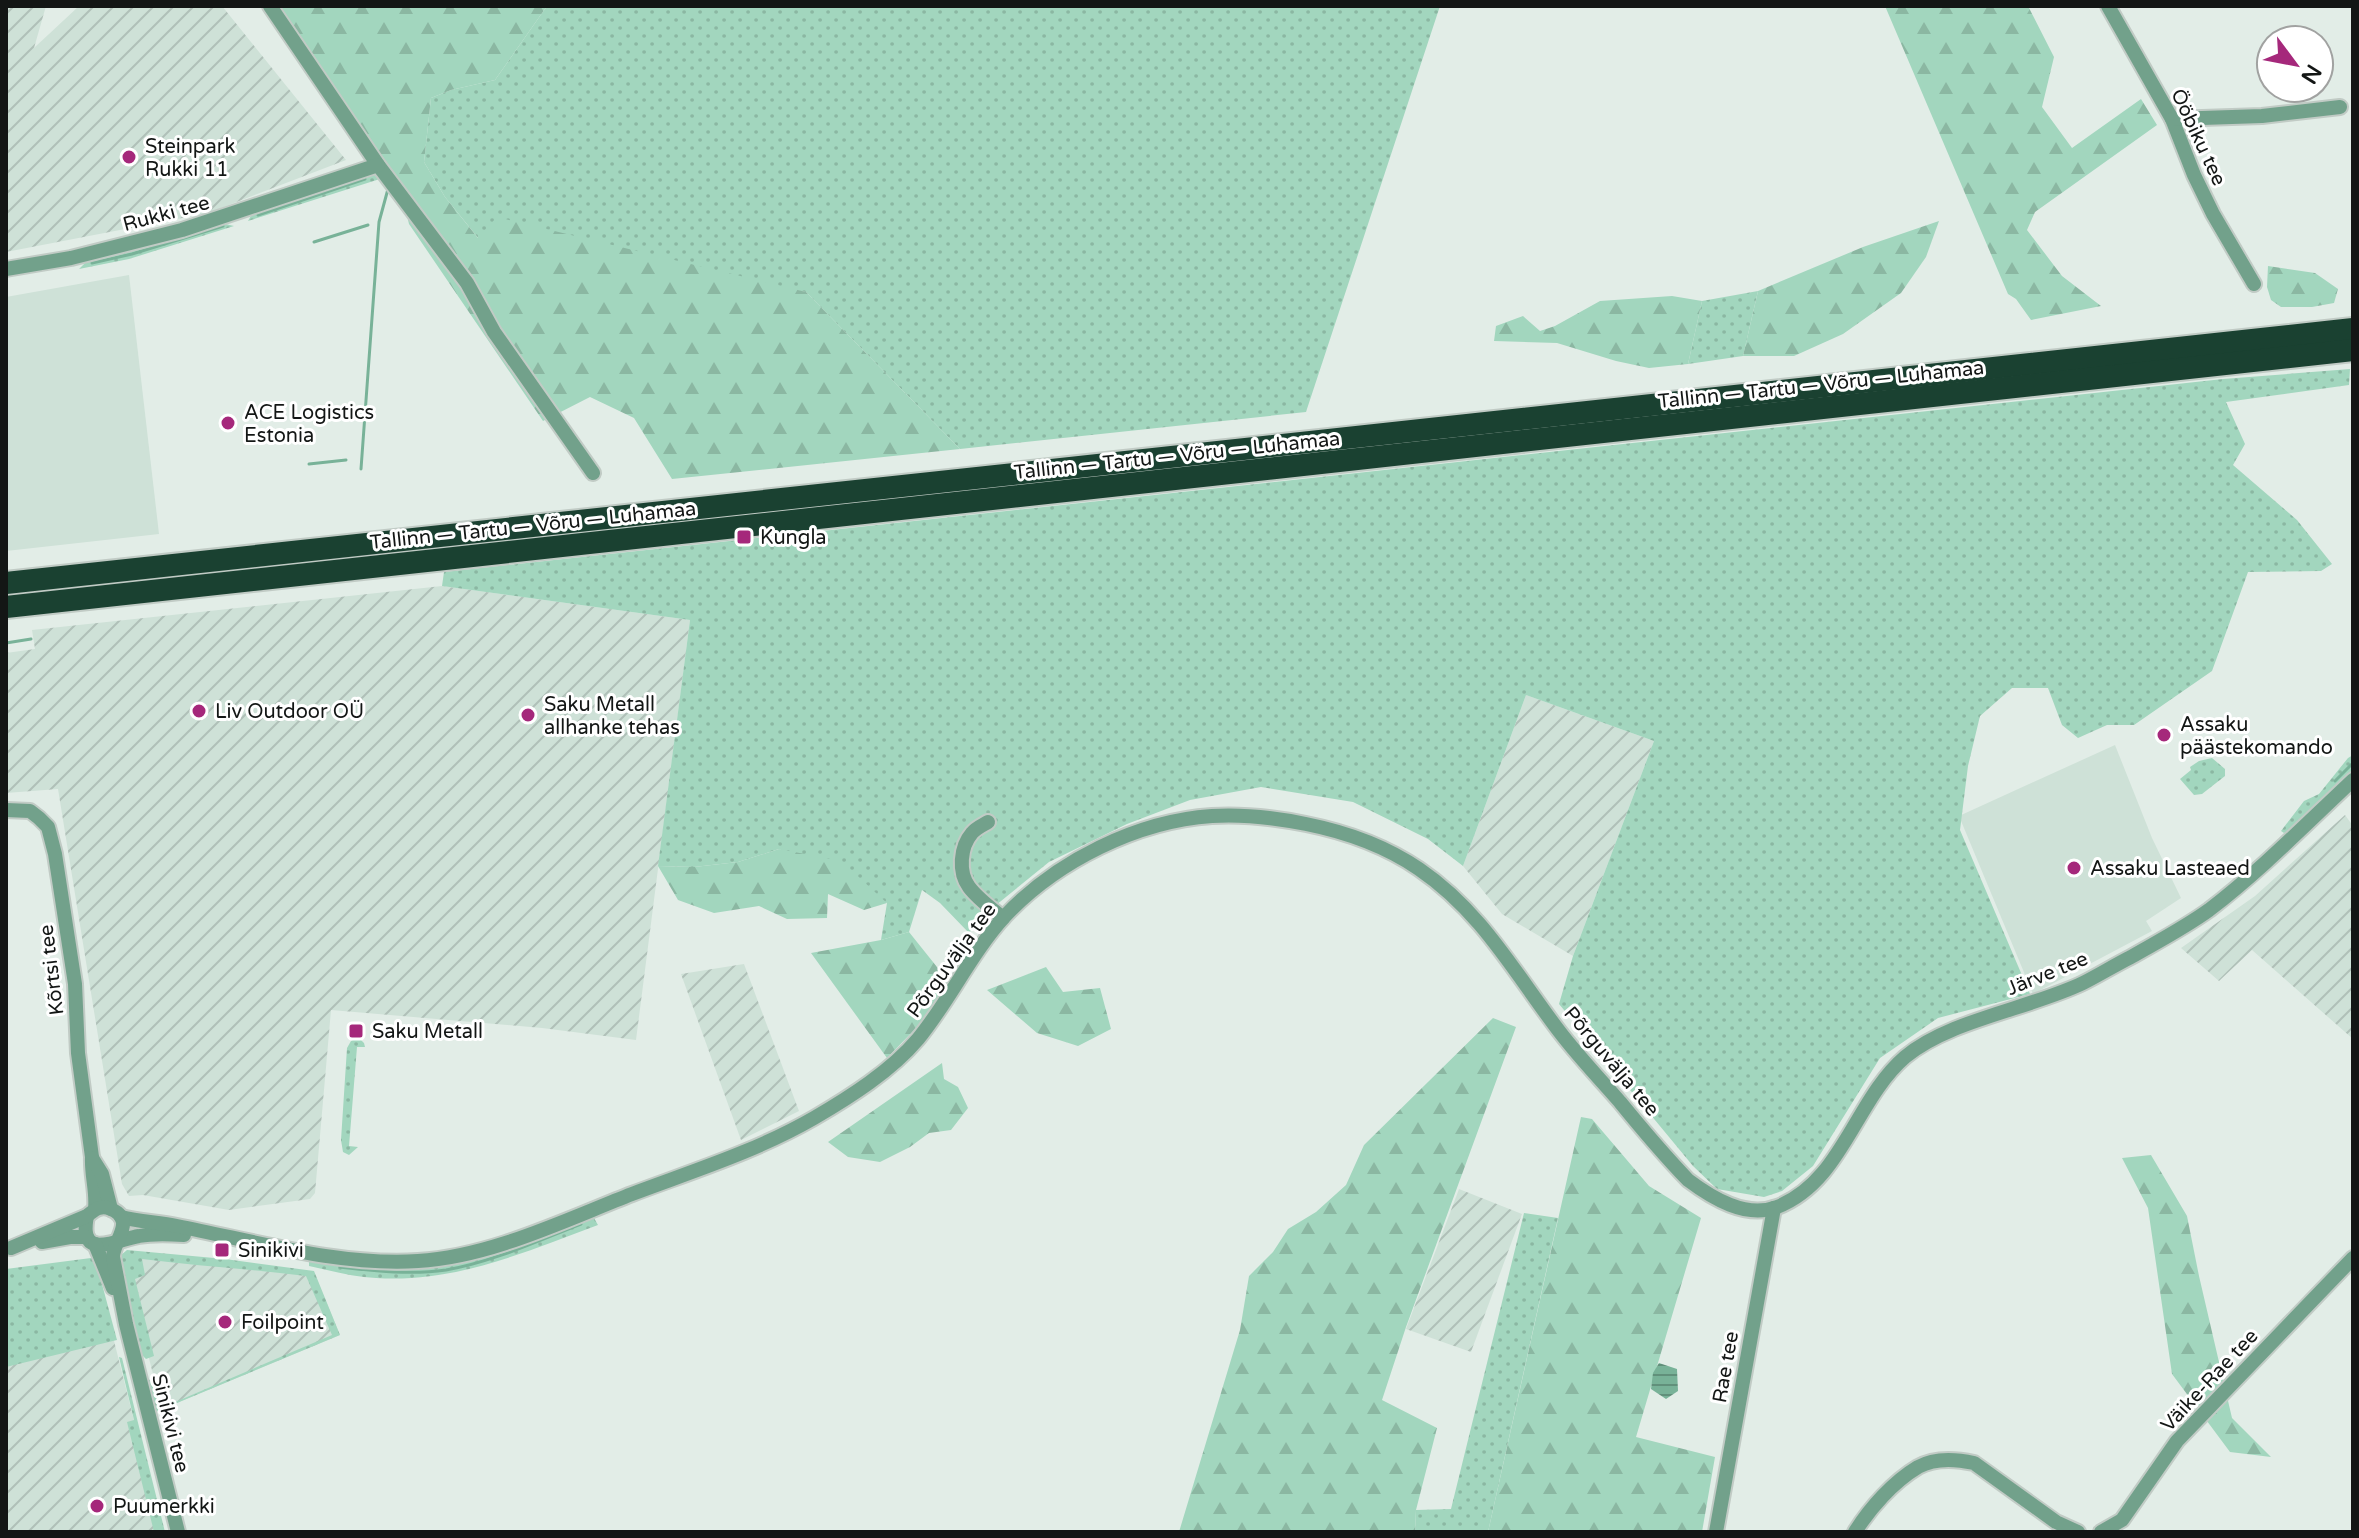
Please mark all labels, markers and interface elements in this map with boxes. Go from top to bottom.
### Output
north arrow [2255,24,2335,104]
text: N [2295,60,2327,88]
street label: Ööbiku tee [2165,85,2232,190]
place label: Steinpark Rukki 11 [145,135,235,182]
marker: Steinpark Rukki 11 [120,148,138,166]
street label: Rukki tee [120,191,212,237]
street label: Tallinn — Tartu — Võru — Luhamaa [1657,356,1985,414]
place label: ACE Logistics Estonia [244,401,374,448]
marker: ACE Logistics Estonia [219,414,237,432]
street label: Tallinn — Tartu — Võru — Luhamaa [1013,427,1341,485]
street label: Tallinn — Tartu — Võru — Luhamaa [369,497,697,555]
place label: Kungla [760,526,827,550]
marker: Kungla [735,528,753,546]
place label: Saku Metall allhanke tehas [544,693,680,740]
place label: Liv Outdoor OÜ [215,699,364,724]
marker: Liv Outdoor OÜ [190,702,208,720]
marker: Saku Metall allhanke tehas [519,706,537,724]
place label: Assaku päästekomando [2180,713,2333,760]
marker: Assaku päästekomando [2155,726,2173,744]
place label: Assaku Lasteaed [2090,857,2250,881]
marker: Assaku Lasteaed [2065,859,2083,877]
street label: Põrguvälja tee [902,899,1001,1023]
street label: Kõrtsi tee [35,923,69,1016]
street label: Järve tee [2003,947,2091,1001]
street label: Põrguvälja tee [1558,1002,1664,1121]
place label: Saku Metall [372,1020,483,1044]
marker: Saku Metall [347,1022,365,1040]
place label: Sinikivi [238,1239,304,1263]
marker: Sinikivi [213,1241,231,1259]
place label: Foilpoint [241,1311,324,1335]
marker: Foilpoint [216,1313,234,1331]
street label: Väike-Rae tee [2156,1324,2263,1437]
street label: Rae tee [1708,1330,1744,1405]
street label: Sinikivi tee [146,1371,194,1475]
place label: Puumerkki [113,1495,215,1519]
marker: Puumerkki [88,1497,106,1515]

